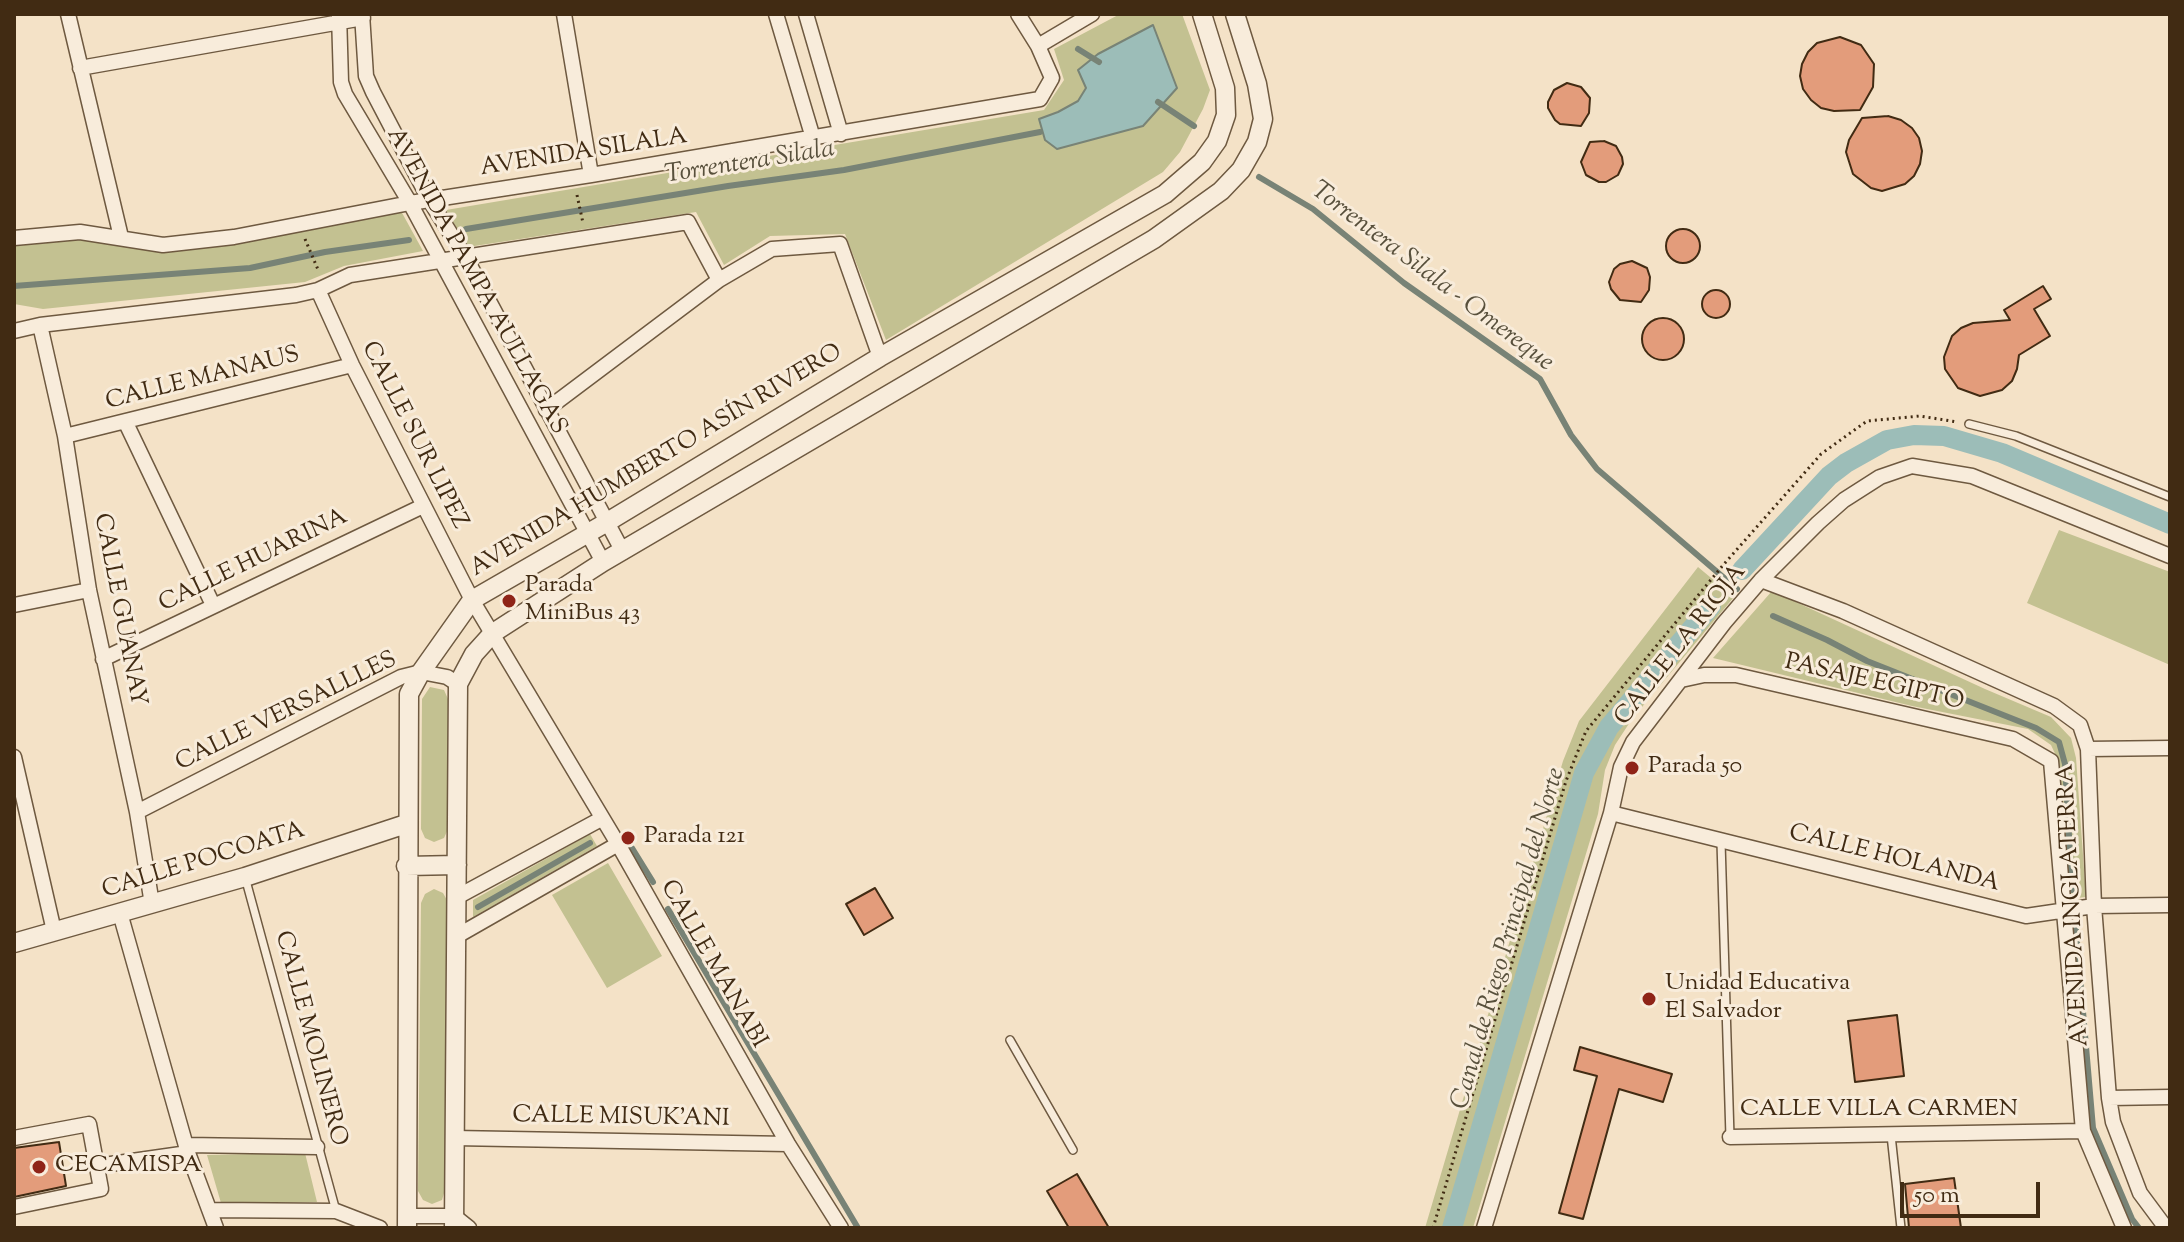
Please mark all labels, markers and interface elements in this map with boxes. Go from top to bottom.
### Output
street label: AVENIDA SILALA [478,123,690,185]
street label: AVENIDA PAMPA AULLAGAS [378,124,572,440]
water label: Torrentera Silala [663,135,837,193]
water label: Torrentera Silala - Omereque [1303,176,1559,380]
street label: CALLE SUR LIPEZ [353,337,473,535]
street label: AVENIDA HUMBERTO ASÍN RIVERO [466,339,848,585]
street label: CALLE MANAUS [103,342,303,418]
street label: CALLE HUARINA [155,504,353,620]
street label: CALLE GUANAY [85,511,151,709]
street label: CALLE LA RIOJA [1610,560,1754,732]
place label: Parada MiniBus 43 [525,573,640,629]
marker: Parada MiniBus 43 [500,592,518,610]
street label: CALLE VERSALLLES [172,647,402,779]
street label: PASAJE EGIPTO [1782,649,1966,719]
place label: Parada 50 [1648,754,1742,782]
marker: Parada 50 [1623,759,1641,777]
street label: AVENIDA INGLATERRA [2053,763,2097,1047]
water label: Canal de Riego Principal del Norte [1446,765,1574,1113]
street label: CALLE POCOATA [99,817,309,907]
street label: CALLE HOLANDA [1786,820,2002,900]
place label: Parada 121 [644,824,745,852]
marker: Parada 121 [619,829,637,847]
street label: CALLE MANABI [652,876,772,1054]
street label: CALLE MOLINERO [266,928,352,1150]
place label: Unidad Educativa El Salvador [1665,971,1850,1027]
marker: Unidad Educativa El Salvador [1640,990,1658,1008]
street label: CALLE VILLA CARMEN [1740,1097,2018,1125]
street label: CALLE MISUK'ANI [512,1103,730,1135]
place label: CECAMISPA [55,1153,202,1181]
marker: CECAMISPA [30,1158,48,1176]
scale bar [1904,1166,2044,1216]
text: 50 m [1914,1179,1960,1213]

